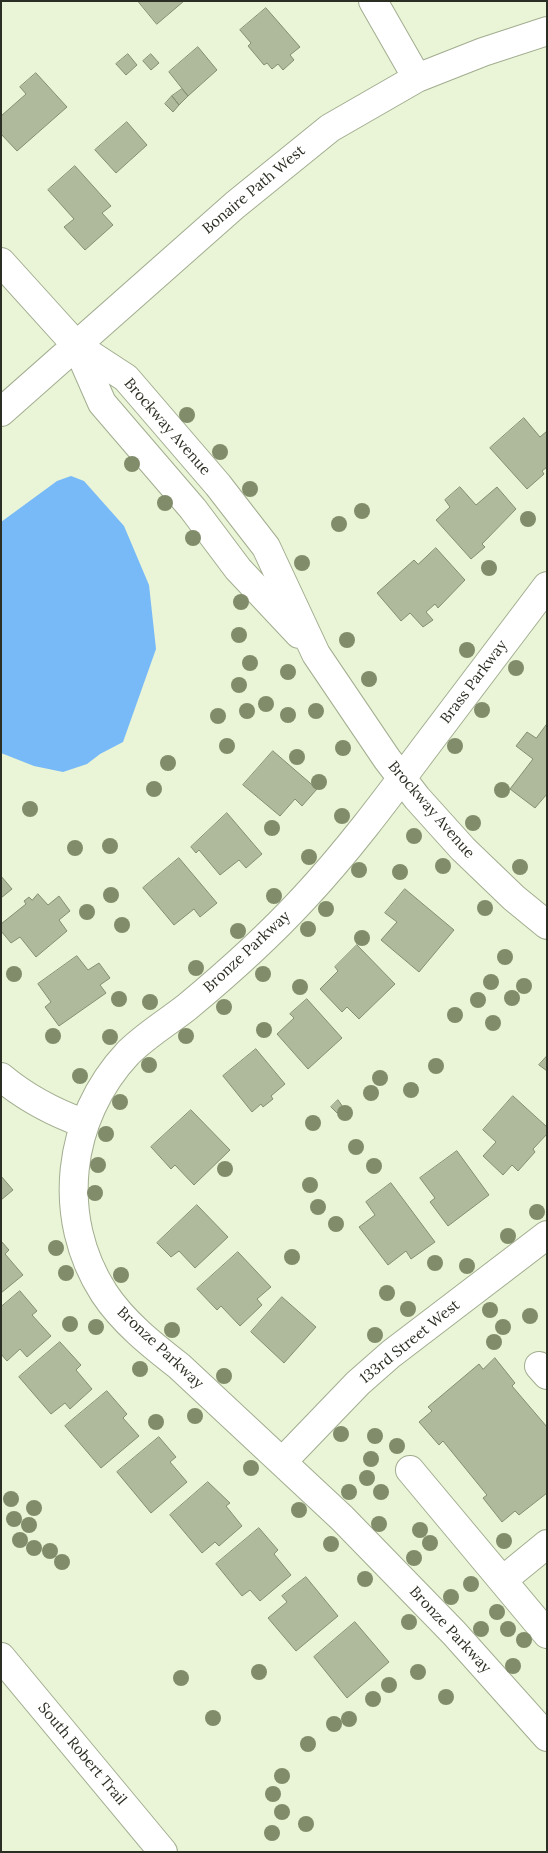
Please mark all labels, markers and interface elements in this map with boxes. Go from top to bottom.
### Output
street label: Bonaire Path West [199,142,309,238]
street label: Brockway Avenue [120,375,214,479]
street label: Brass Parkway [437,637,511,727]
street label: Brockway Avenue [384,758,478,862]
street label: Bronze Parkway [200,907,294,997]
street label: 133rd Street West [356,1296,464,1388]
street label: Bronze Parkway [113,1303,207,1393]
street label: Bronze Parkway [405,1583,495,1677]
street label: South Robert Trail [34,1699,130,1809]

